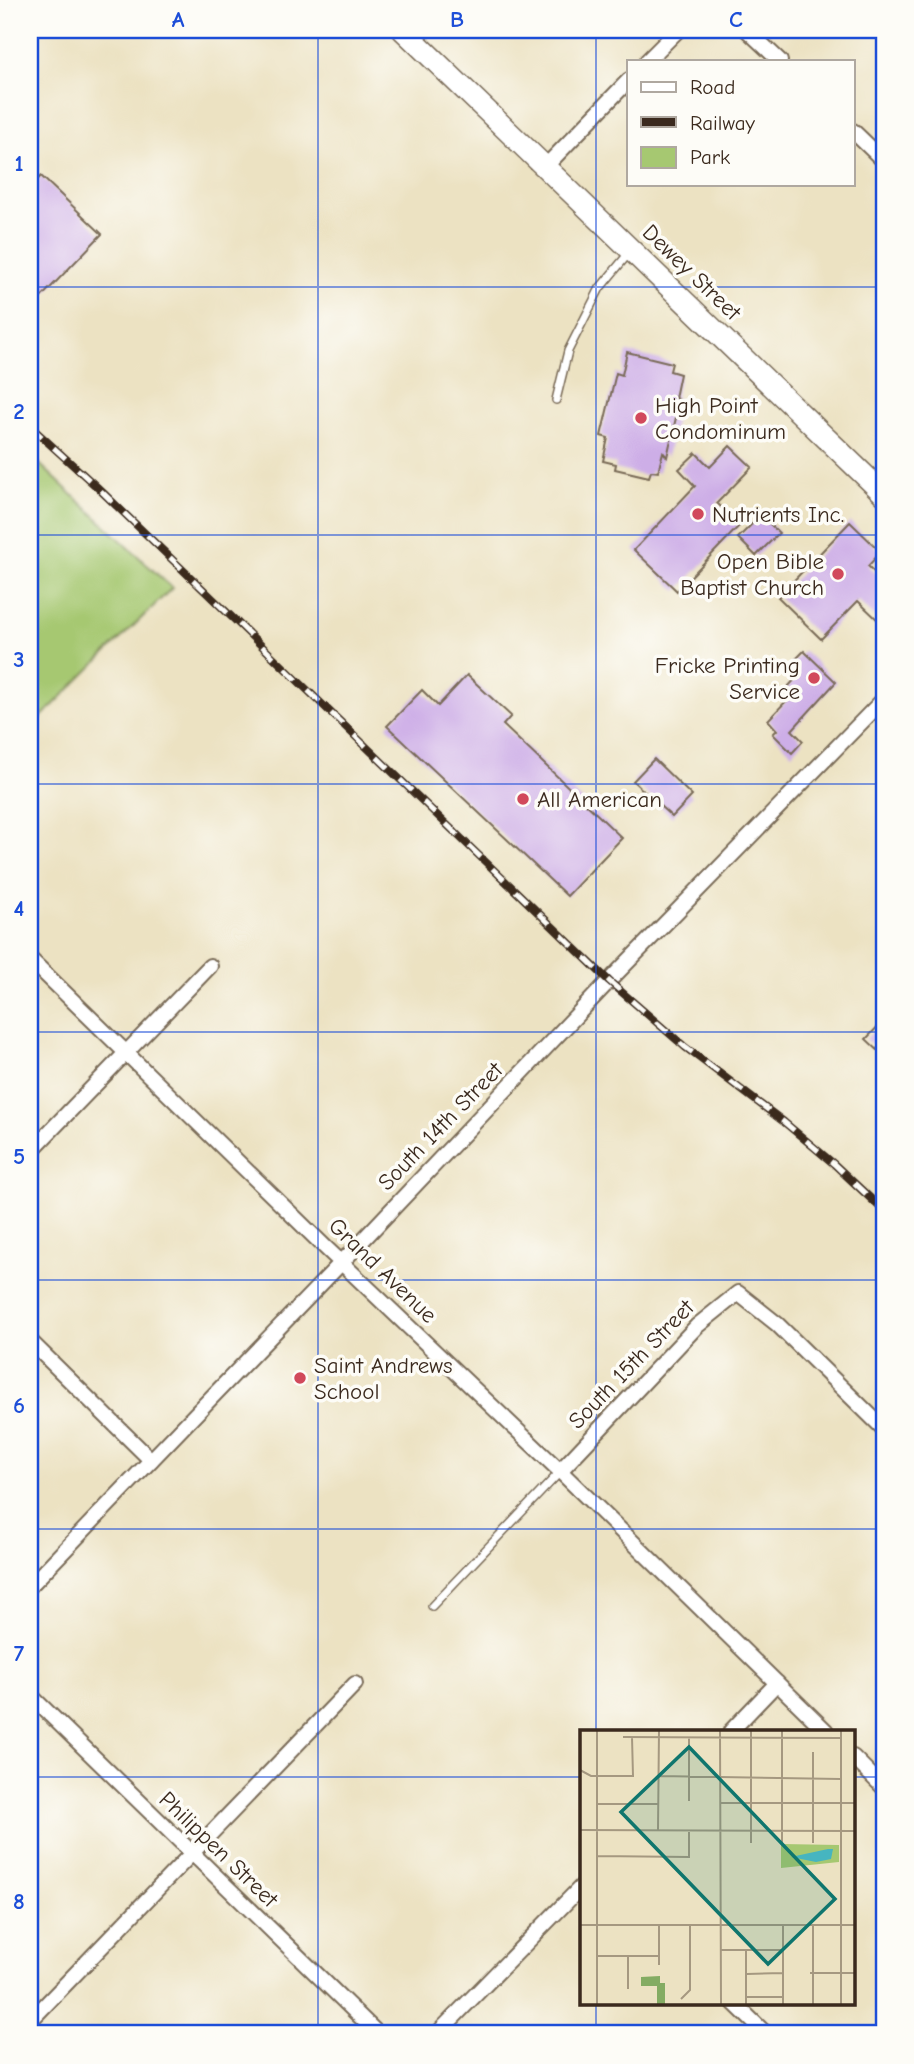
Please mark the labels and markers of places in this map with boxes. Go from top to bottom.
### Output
place label: High Point Condominum [655,392,786,445]
marker: High Point Condominum [633,410,649,426]
place label: Nutrients Inc. [712,501,844,528]
marker: Nutrients Inc. [690,506,706,522]
place label: Open Bible Baptist Church [680,548,824,601]
marker: Open Bible Baptist Church [830,566,846,582]
place label: Fricke Printing Service [655,652,800,705]
marker: Fricke Printing Service [806,670,822,686]
place label: All American [537,786,662,813]
marker: All American [515,791,531,807]
place label: Saint Andrews School [314,1352,453,1405]
marker: Saint Andrews School [292,1370,308,1386]

